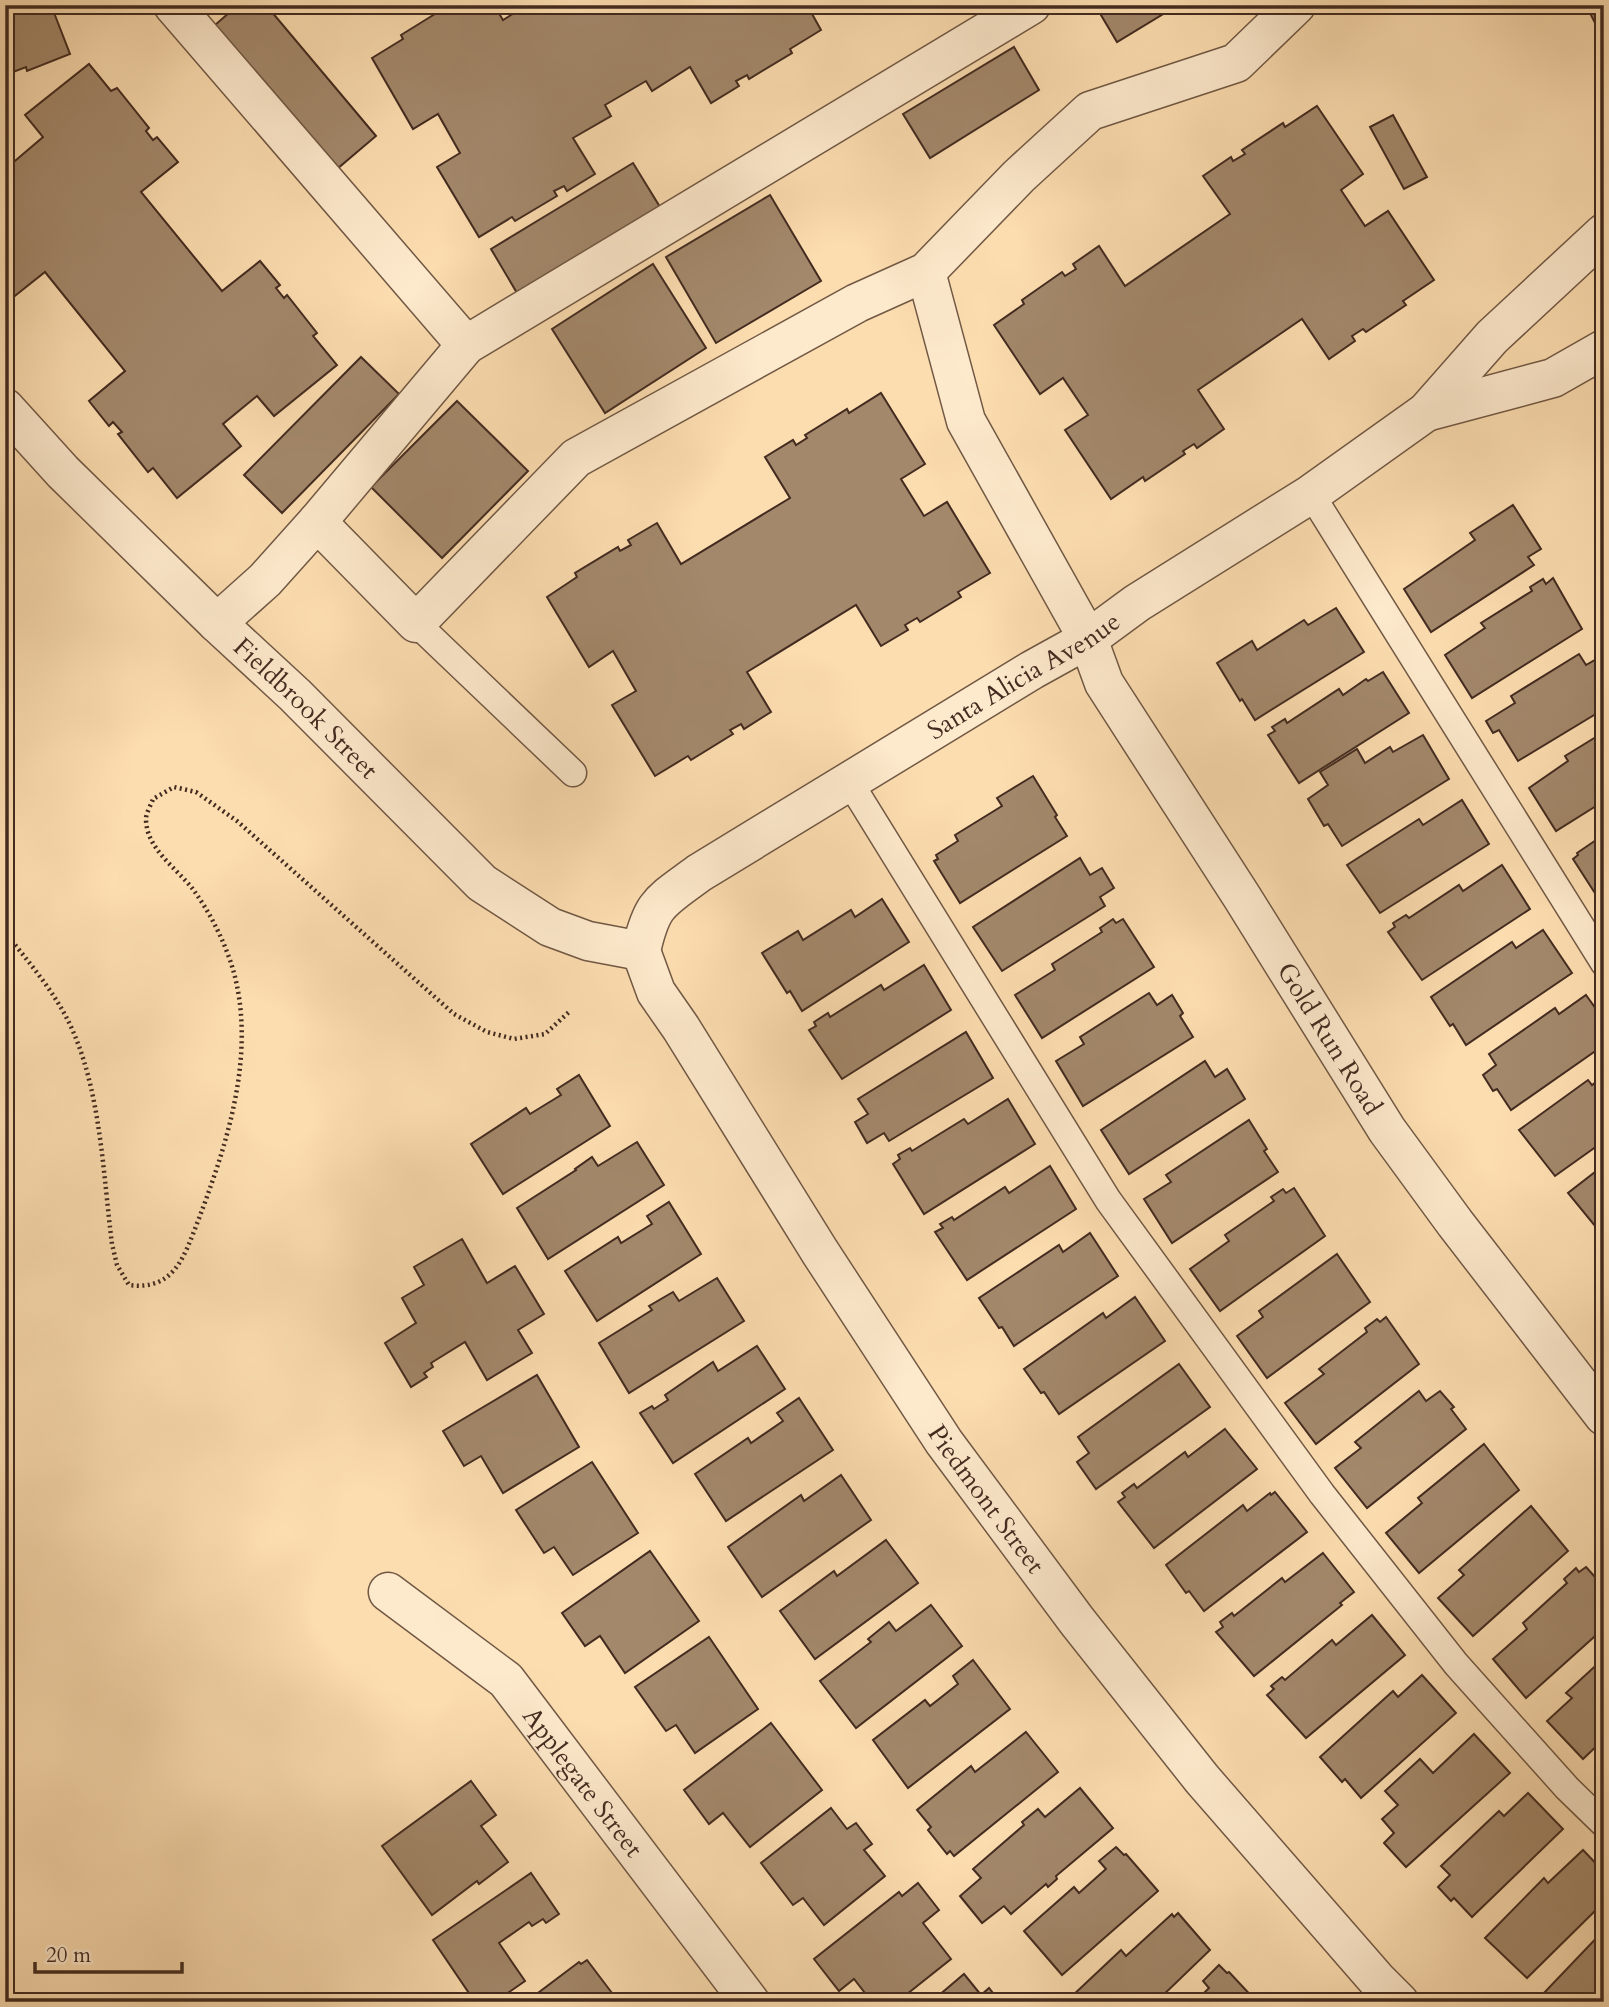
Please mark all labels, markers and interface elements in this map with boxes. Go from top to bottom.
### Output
street label: Santa Alicia Avenue [921,604,1127,748]
street label: Fieldbrook Street [226,630,386,787]
street label: Gold Run Road [1269,956,1390,1122]
street label: Piedmont Street [919,1418,1053,1581]
street label: Applegate Street [514,1700,651,1864]
scale bar [35,1930,182,1974]
text: 20 m [46,1941,91,1970]

